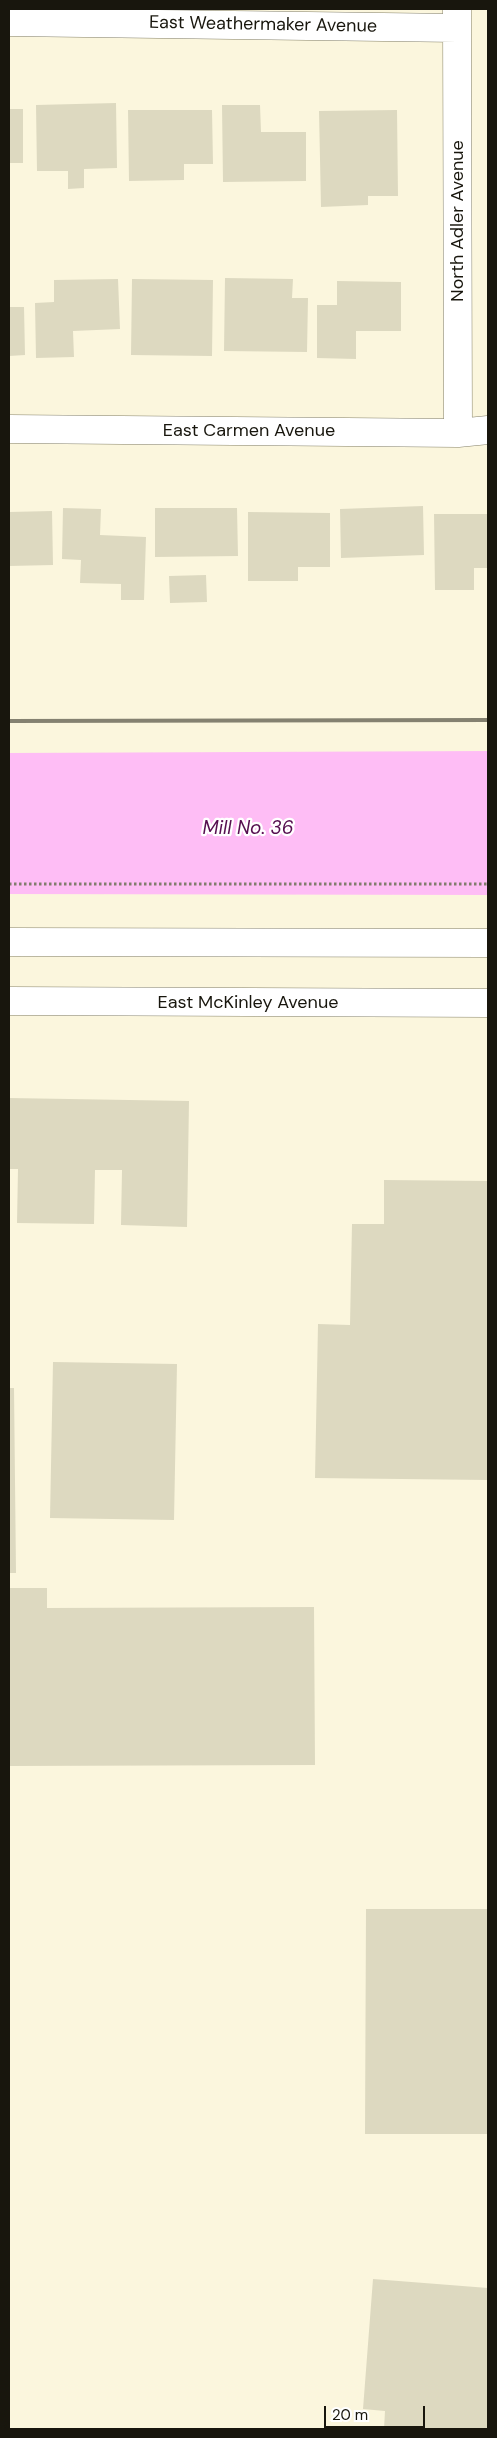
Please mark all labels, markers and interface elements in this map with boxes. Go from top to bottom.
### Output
street label: East Weathermaker Avenue [149,12,377,38]
street label: North Adler Avenue [447,140,469,302]
street label: East Carmen Avenue [163,420,335,442]
water label: Mill No. 36 [202,818,294,840]
street label: East McKinley Avenue [158,992,338,1014]
scale bar [327,2396,428,2428]
text: 20 m [332,2405,368,2425]

